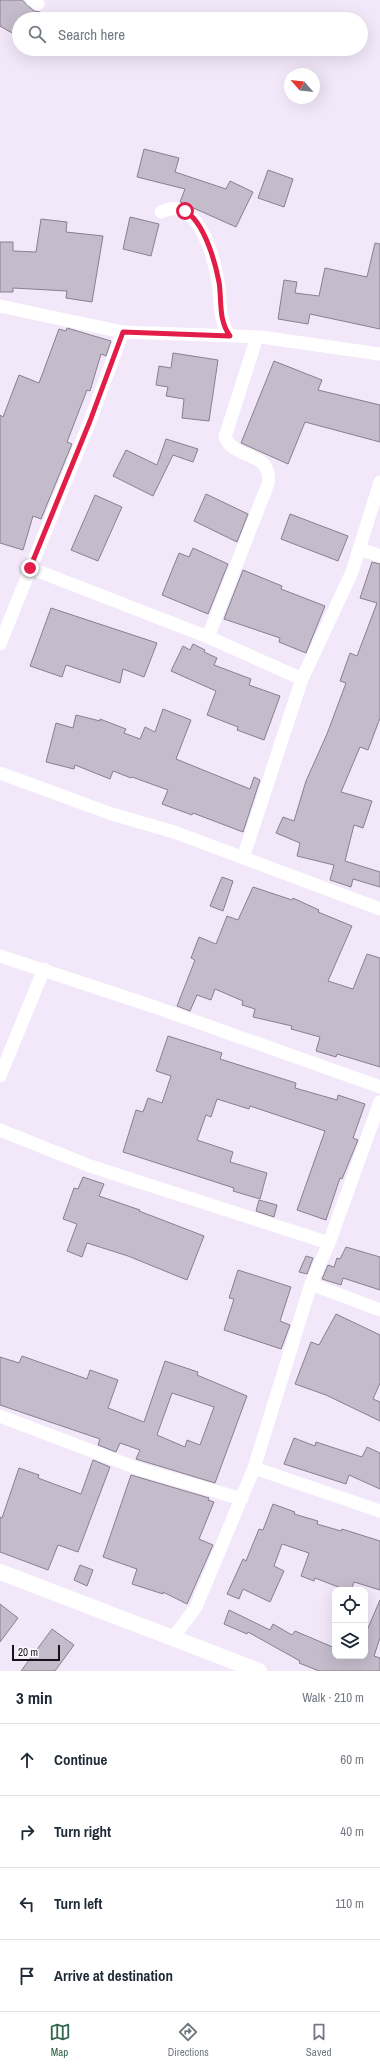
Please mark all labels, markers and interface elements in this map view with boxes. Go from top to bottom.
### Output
search box [12,12,368,56]
icon: search [26,23,48,45]
text: Search here [58,24,125,45]
north arrow [284,68,320,104]
route start [176,202,194,220]
route end [21,559,39,577]
map controls [332,1587,368,1659]
button: locate [332,1587,368,1623]
button: layers [332,1623,368,1659]
scale bar [12,1643,60,1662]
text: 20 m [18,1645,38,1659]
text: 3 min [16,1686,52,1709]
text: Walk · 210 m [302,1689,364,1706]
icon: ahead [16,1749,38,1771]
text: Continue [54,1749,107,1770]
text: 60 m [340,1751,364,1768]
icon: right [16,1821,38,1843]
text: Turn right [54,1821,111,1842]
text: 40 m [340,1823,364,1840]
icon: left [16,1893,38,1915]
text: Turn left [54,1893,102,1914]
text: 110 m [335,1895,364,1912]
icon: arrive [16,1965,38,1987]
text: Arrive at destination [54,1965,173,1986]
tab: Map [49,2021,71,2059]
tab: Directions [168,2021,209,2059]
tab: Saved [306,2021,331,2059]

